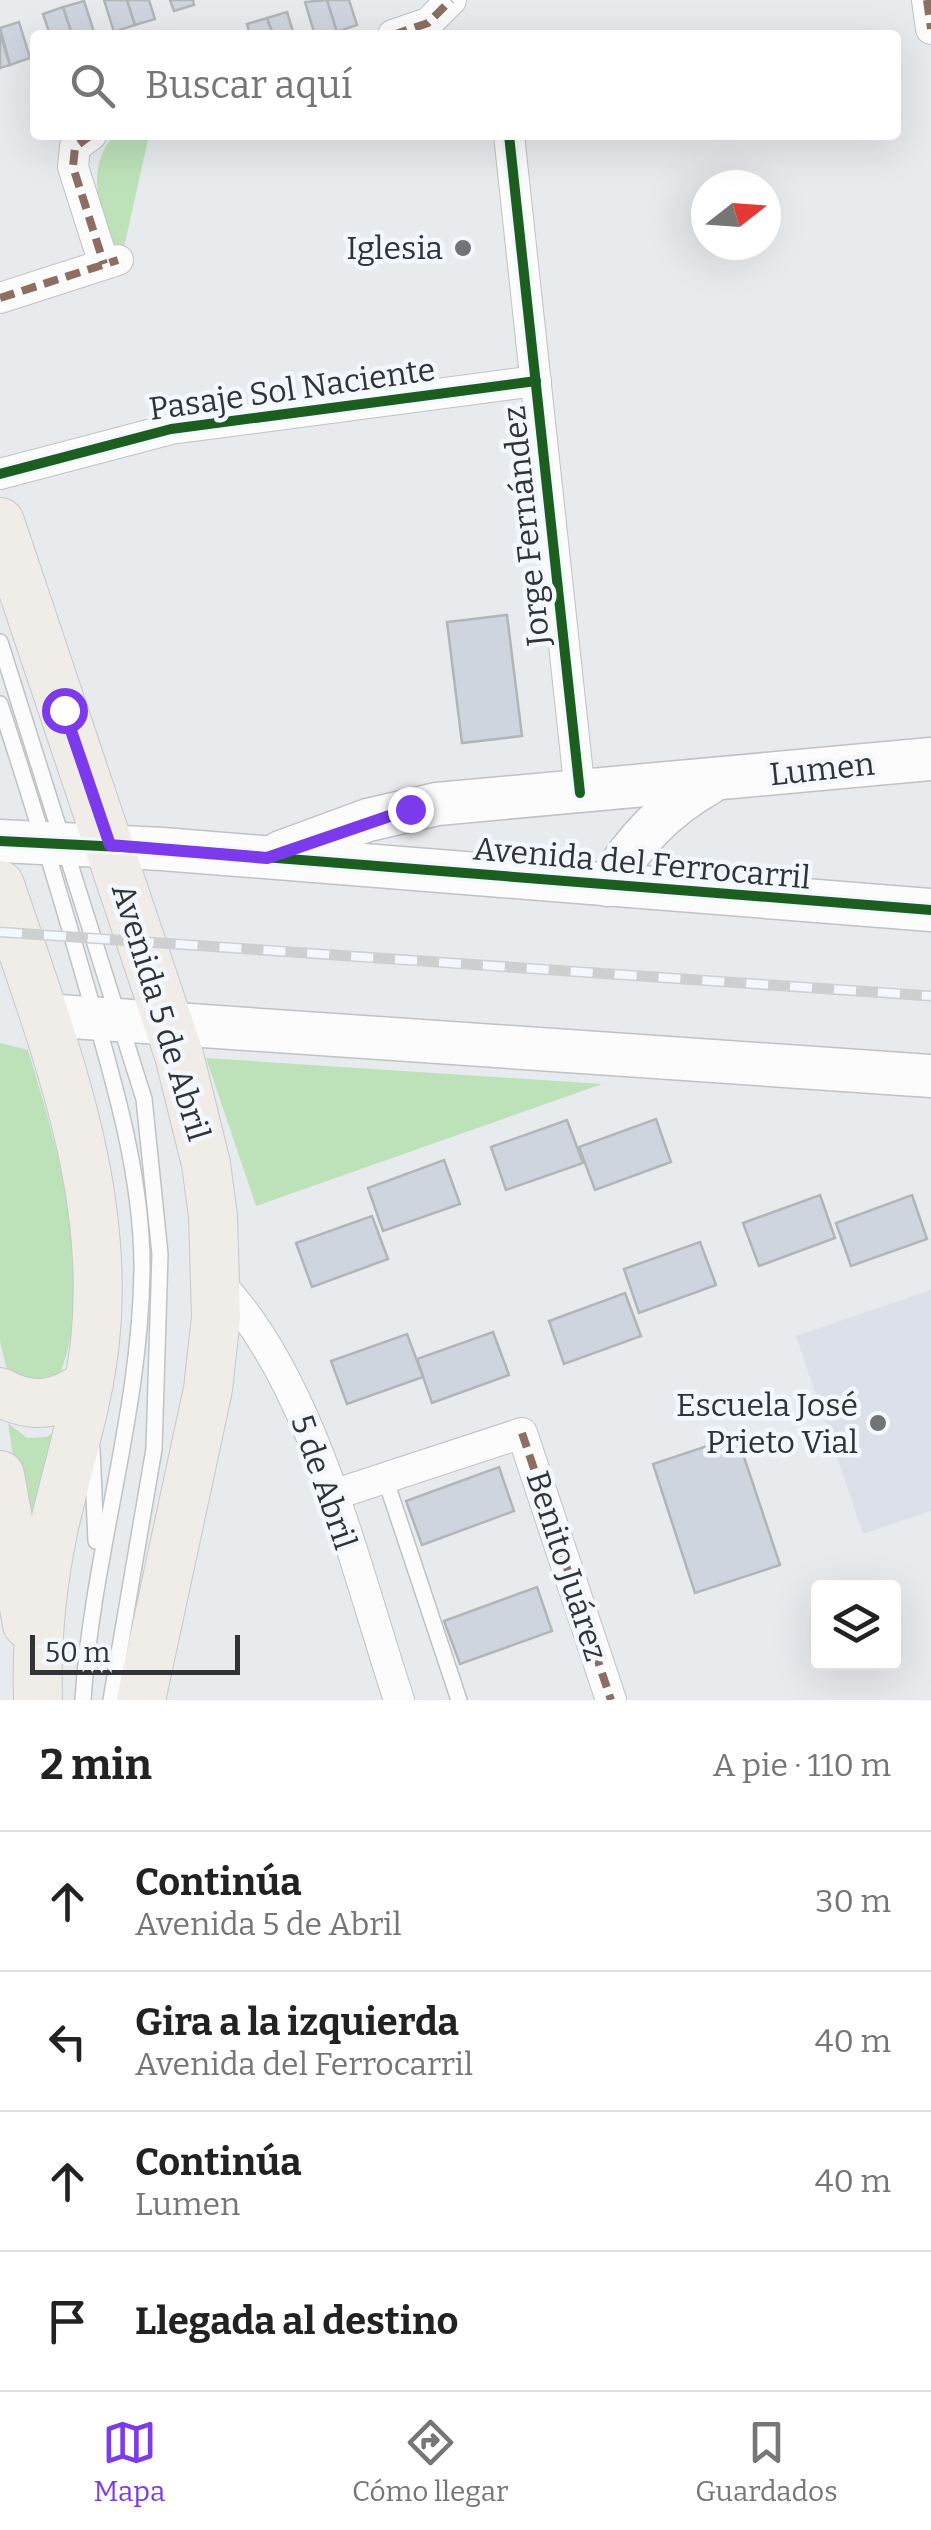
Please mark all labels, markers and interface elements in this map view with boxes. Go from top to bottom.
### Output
search box [30,30,901,140]
icon: search [65,58,120,113]
text: Buscar aquí [145,62,352,108]
north arrow [691,170,781,260]
place label: Iglesia [346,229,443,267]
marker: Iglesia [452,237,474,259]
street label: Pasaje Sol Naciente [147,350,437,428]
street label: Jorge Fernández [495,404,558,649]
route start [42,688,88,734]
street label: Lumen [768,745,876,793]
route end [388,787,434,833]
street label: Avenida del Ferrocarril [472,829,812,897]
street label: Avenida 5 de Abril [104,879,218,1145]
place label: Escuela José Prieto Vial [676,1386,858,1461]
street label: 5 de Abril [283,1410,365,1554]
marker: Escuela José Prieto Vial [867,1412,889,1434]
street label: Benito Juárez [518,1466,616,1666]
map controls [811,1580,901,1670]
button: layers [811,1580,901,1670]
scale bar [30,1630,240,1674]
text: 50 m [45,1636,110,1669]
text: 2 min [40,1740,152,1790]
text: A pie · 110 m [713,1746,891,1784]
text: Continúa [135,1859,302,1905]
icon: ahead [40,1874,95,1929]
text: 30 m [815,1882,891,1920]
text: Avenida 5 de Abril [135,1905,402,1943]
text: Gira a la izquierda [135,1999,459,2045]
icon: left [40,2014,95,2069]
text: 40 m [815,2022,891,2060]
text: Avenida del Ferrocarril [135,2045,473,2083]
text: Continúa [135,2139,302,2185]
icon: ahead [40,2154,95,2209]
text: 40 m [815,2162,891,2200]
text: Lumen [135,2185,240,2223]
icon: arrive [40,2294,95,2349]
text: Llegada al destino [135,2298,458,2344]
tab: Mapa [93,2415,165,2508]
tab: Cómo llegar [352,2415,508,2508]
tab: Guardados [695,2415,838,2508]

